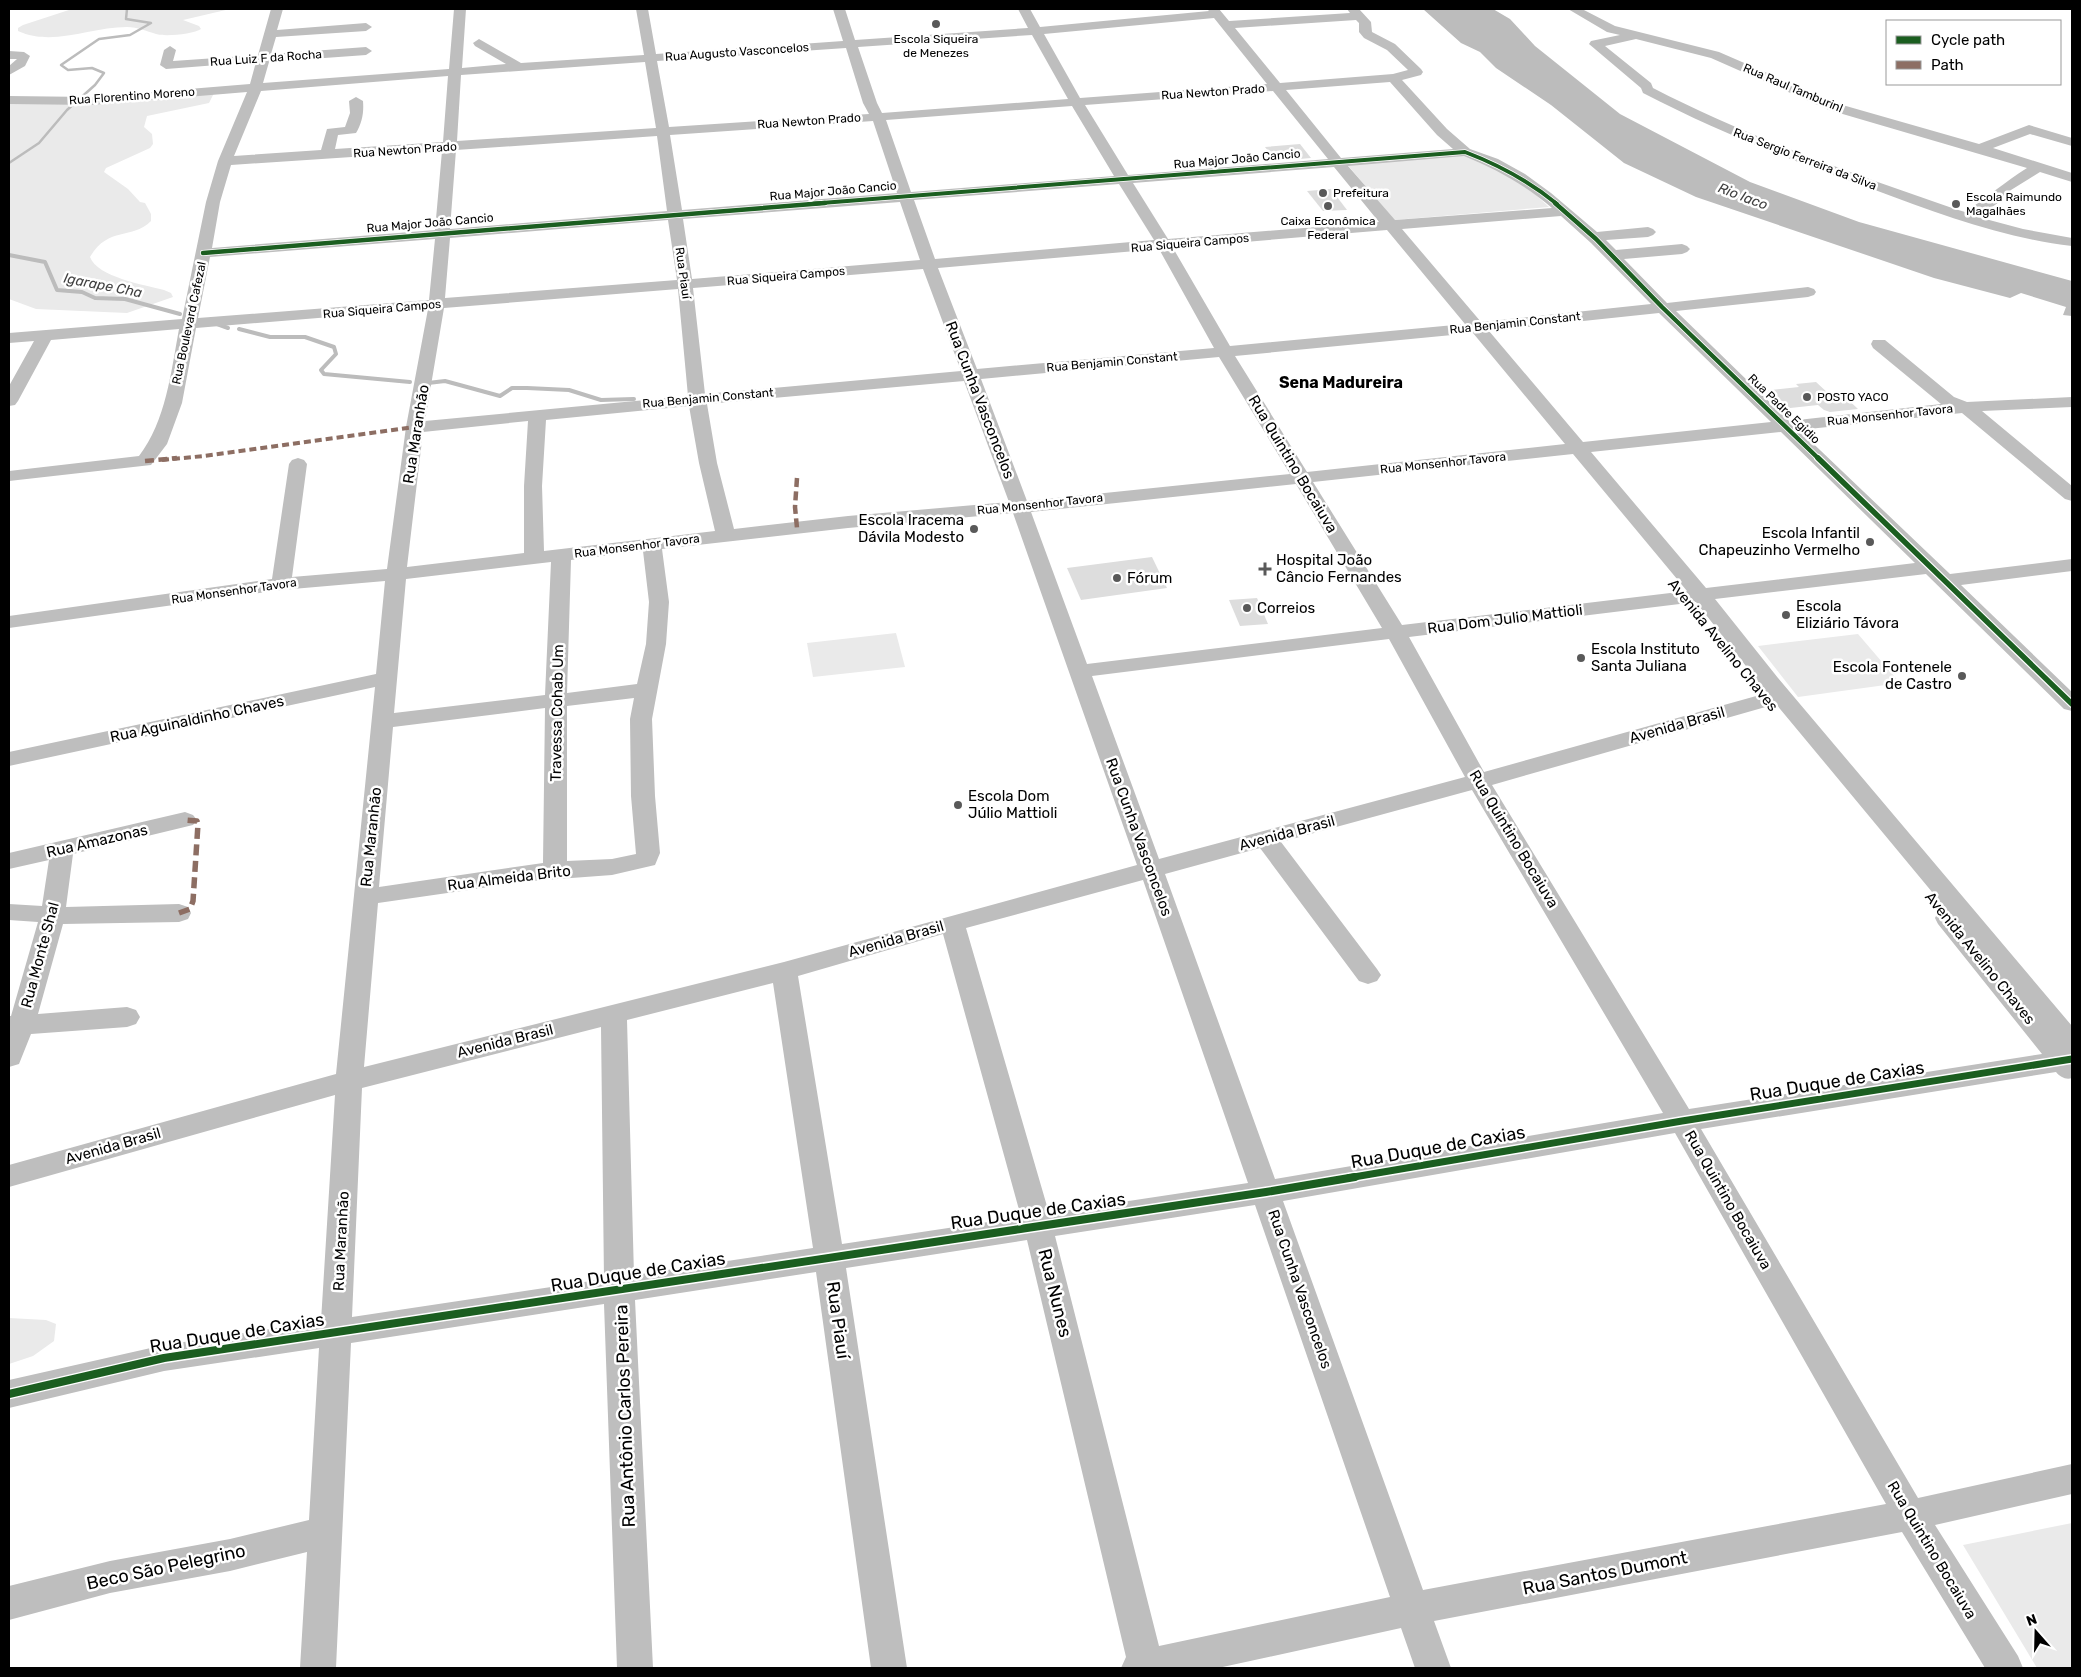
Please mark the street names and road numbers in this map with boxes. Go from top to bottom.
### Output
street label: Rua Augusto Vasconcelos [665,40,809,64]
street label: Rua Luiz F da Rocha [210,47,322,69]
street label: Rua Raul Tamburinl [1741,61,1845,115]
street label: Rua Newton Prado [1161,81,1265,103]
street label: Rua Florentino Moreno [69,85,196,107]
street label: Rua Newton Prado [757,110,861,132]
street label: Rua Sergio Ferreira da Silva [1731,125,1879,193]
street label: Rua Newton Prado [353,139,457,161]
street label: Rua Major João Cancio [1173,146,1301,172]
street label: Rua Major João Cancio [769,178,897,204]
street label: Rua Major João Cancio [366,210,494,236]
street label: Rua Siqueira Campos [1130,231,1250,255]
street label: Rua Piauí [672,246,694,301]
street label: Rua Boulevard Cafezal [169,260,209,386]
street label: Rua Siqueira Campos [726,264,846,288]
street label: Rua Siqueira Campos [322,297,442,321]
street label: Rua Benjamin Constant [1449,309,1581,337]
street label: Rua Cunha Vasconcelos [942,319,1018,482]
street label: Rua Benjamin Constant [1046,349,1178,375]
street label: Rua Padre Egidio [1745,371,1823,447]
street label: Rua Maranhão [399,383,433,485]
street label: Rua Benjamin Constant [642,385,774,411]
street label: Rua Quintino Bocaiuva [1245,392,1341,536]
street label: Rua Monsenhor Tavora [1826,401,1954,429]
street label: Rua Monsenhor Tavora [1379,449,1507,477]
street label: Rua Monsenhor Tavora [976,490,1104,518]
street label: Rua Monsenhor Tavora [573,531,701,561]
street label: Rua Monsenhor Tavora [170,575,298,607]
street label: Avenida Avelino Chaves [1664,575,1782,715]
street label: Rua Dom Julio Mattioli [1426,601,1584,637]
street label: Travessa Cohab Um [547,644,567,782]
street label: Rua Aguinaldinho Chaves [108,692,286,746]
street label: Avenida Brasil [1627,703,1727,747]
street label: Rua Cunha Vasconcelos [1102,755,1176,919]
street label: Rua Quintino Bocaiuva [1466,767,1562,911]
street label: Rua Maranhão [357,786,385,888]
street label: Avenida Brasil [1237,812,1337,854]
street label: Rua Amazonas [45,821,150,861]
street label: Rua Almeida Brito [446,861,572,895]
street label: Avenida Avelino Chaves [1921,888,2039,1028]
street label: Rua Monte Shal [17,900,63,1010]
street label: Avenida Brasil [846,917,946,961]
street label: Avenida Brasil [455,1020,555,1062]
street label: Rua Duque de Caxias [1748,1056,1926,1106]
street label: Rua Duque de Caxias [1349,1121,1527,1173]
street label: Avenida Brasil [63,1124,163,1168]
street label: Rua Quintino Bocaiuva [1681,1127,1775,1273]
street label: Rua Duque de Caxias [949,1188,1127,1234]
street label: Rua Maranhão [329,1191,353,1291]
street label: Rua Cunha Vasconcelos [1264,1207,1336,1371]
street label: Rua Nunes [1033,1246,1077,1340]
street label: Rua Duque de Caxias [549,1247,727,1297]
street label: Rua Piauí [822,1280,855,1362]
street label: Rua Antônio Carlos Pereira [610,1304,640,1528]
street label: Rua Duque de Caxias [148,1308,326,1358]
street label: Rua Quintino Bocaiuva [1884,1478,1980,1622]
street label: Beco São Pelegrino [85,1539,247,1595]
street label: Rua Santos Dumont [1521,1546,1689,1600]

